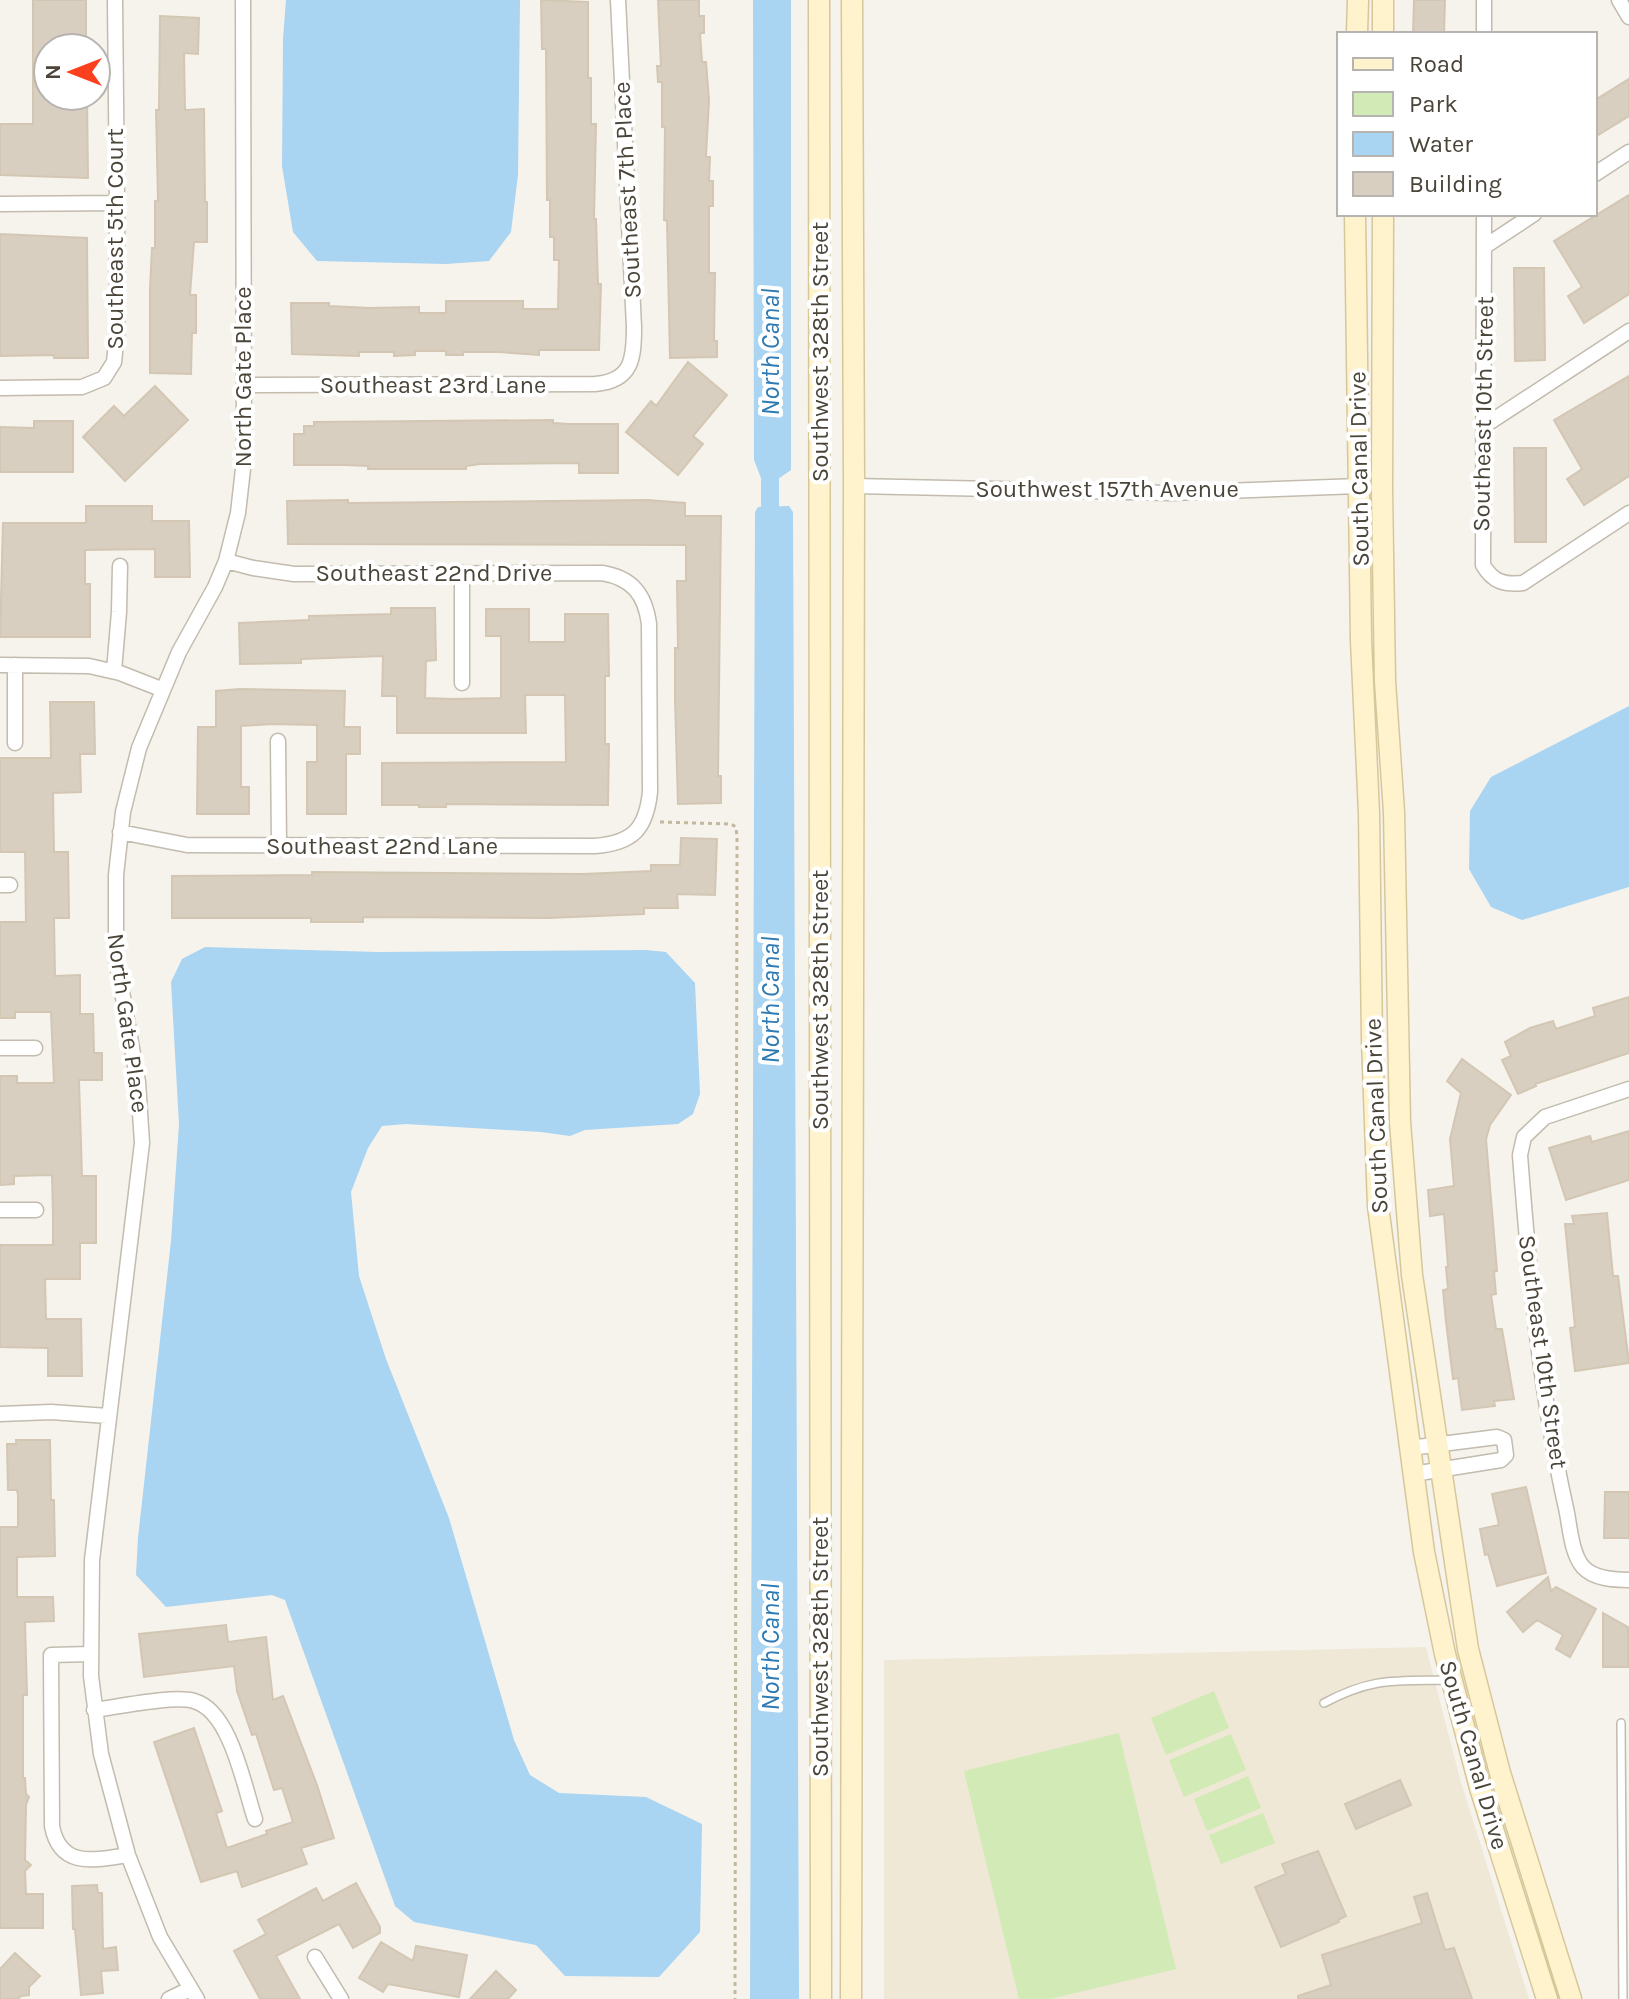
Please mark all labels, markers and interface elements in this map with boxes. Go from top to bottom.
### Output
north arrow [32,32,112,112]
legend [1337,32,1597,216]
text: Road [1409,50,1464,78]
text: N [40,64,66,80]
street label: Southeast 7th Place [607,81,647,299]
text: Park [1409,90,1458,118]
street label: Southeast 5th Court [101,128,129,350]
text: Water [1409,130,1473,158]
text: Building [1409,170,1502,198]
street label: Southwest 328th Street [806,222,834,482]
street label: North Gate Place [229,286,257,468]
water label: North Canal [755,288,786,416]
street label: Southeast 10th Street [1467,296,1499,532]
street label: Southeast 23rd Lane [320,371,546,399]
street label: South Canal Drive [1343,371,1375,567]
street label: Southwest 157th Avenue [975,475,1239,503]
street label: Southeast 22nd Drive [316,559,552,587]
street label: Southeast 22nd Lane [266,832,498,860]
street label: Southwest 328th Street [806,870,834,1130]
street label: North Gate Place [102,931,154,1115]
water label: North Canal [755,936,786,1064]
street label: South Canal Drive [1359,1018,1393,1214]
street label: Southeast 10th Street [1513,1233,1573,1471]
street label: Southwest 328th Street [806,1517,834,1777]
water label: North Canal [755,1583,786,1711]
street label: South Canal Drive [1434,1657,1514,1853]

